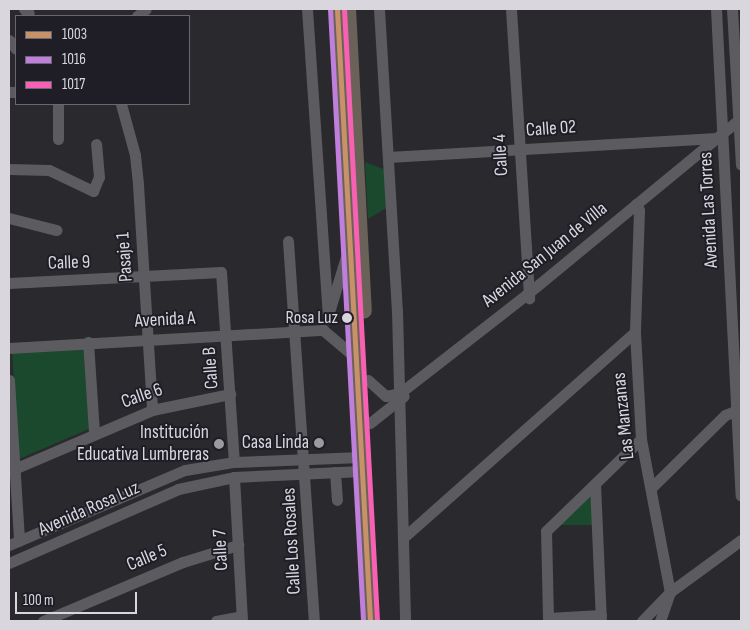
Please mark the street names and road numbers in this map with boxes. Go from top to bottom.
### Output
street label: Calle 02 [525,116,577,142]
street label: Calle 4 [489,133,513,177]
street label: Avenida Las Torres [695,151,723,269]
street label: Avenida San Juan de Villa [478,197,612,313]
street label: Pasaje 1 [112,231,138,283]
street label: Calle 9 [47,251,91,275]
street label: Avenida A [134,307,196,333]
street label: Calle B [198,346,224,390]
street label: Las Manzanas [608,371,640,461]
street label: Calle 6 [118,378,166,414]
street label: Avenida Rosa Luz [35,477,143,541]
street label: Calle Los Rosales [278,487,306,595]
street label: Calle 7 [209,529,233,571]
street label: Calle 5 [123,539,171,577]

